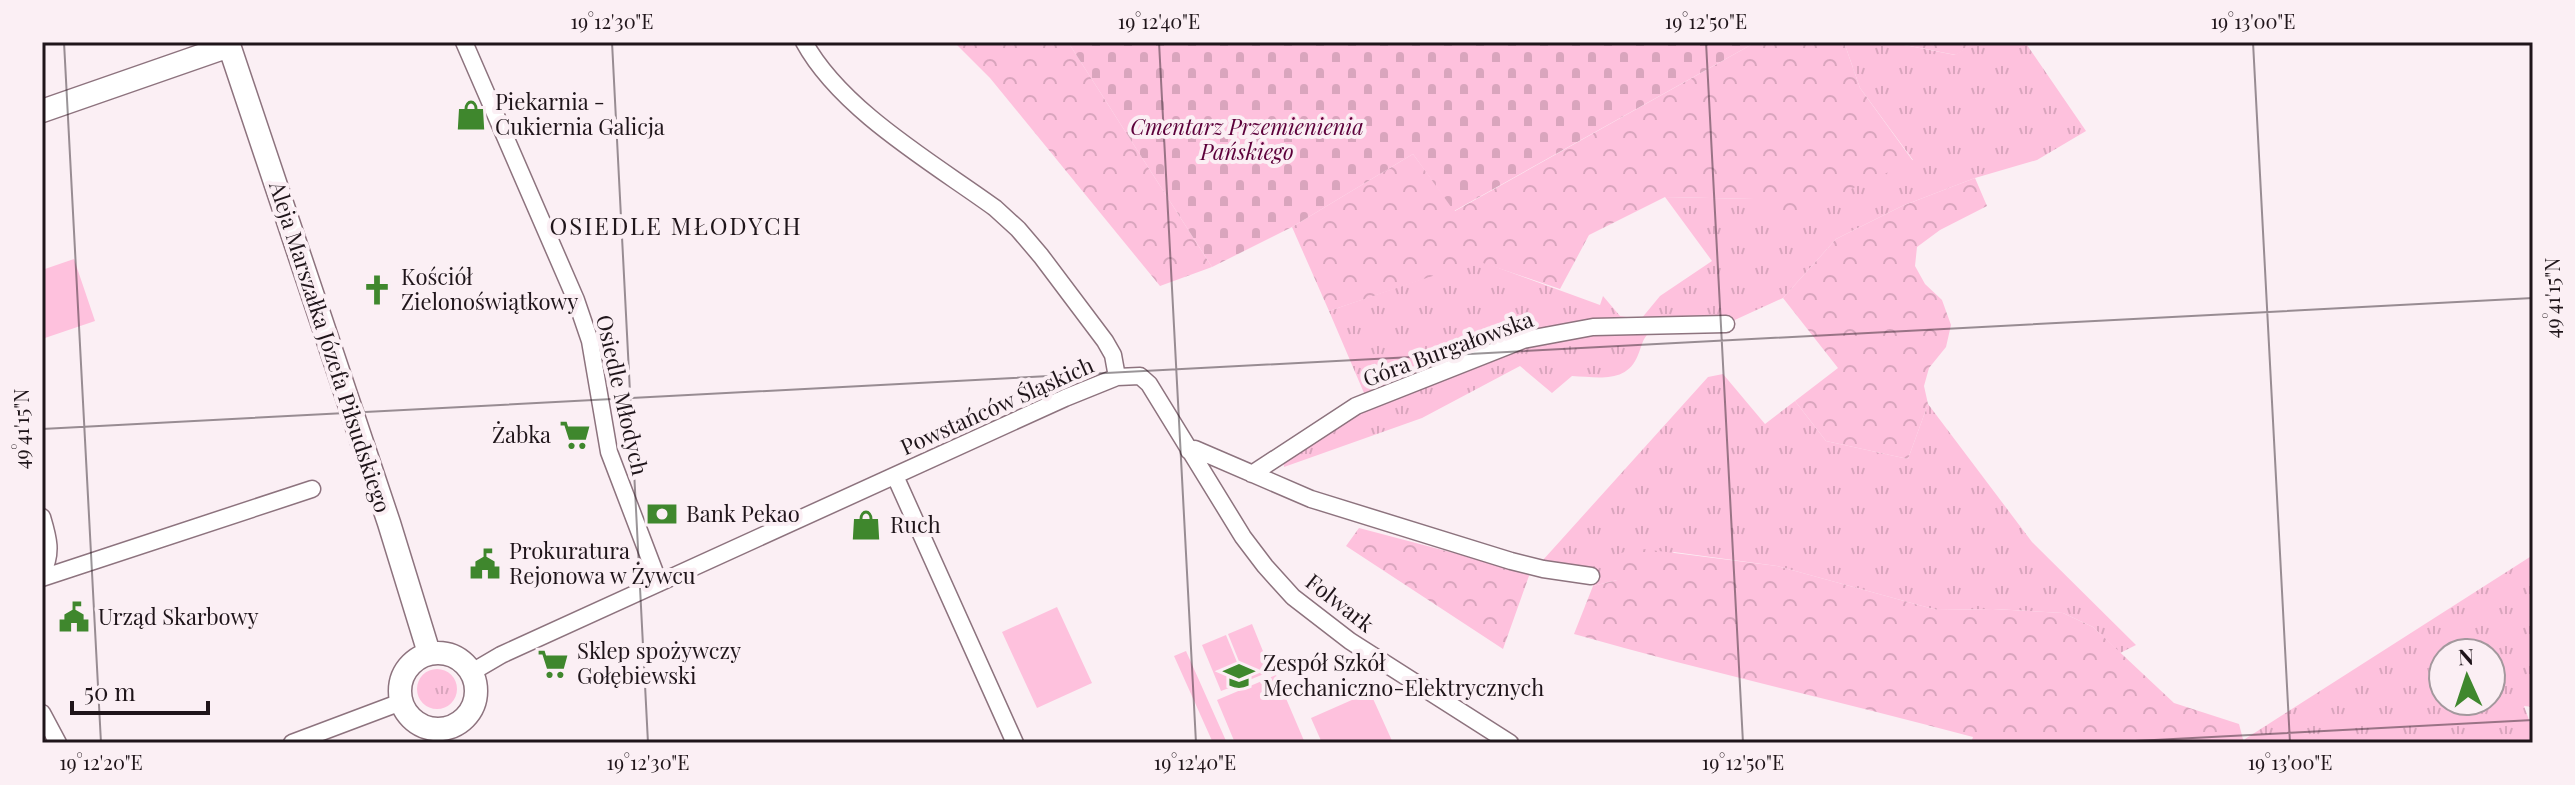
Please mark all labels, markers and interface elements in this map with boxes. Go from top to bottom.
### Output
text: 19°12'30"E [571,7,654,34]
text: 19°12'40"E [1118,7,1200,34]
text: 19°12'50"E [1665,7,1747,34]
text: 19°13'00"E [2211,7,2295,34]
place label: Piekarnia - Cukiernia Galicja [495,86,665,141]
shop icon: Piekarnia - Cukiernia Galicja [454,98,488,132]
park label: Cmentarz Przemienienia Pańskiego [1130,111,1364,166]
street label: Aleja Marszałka Józefa Piłsudskiego [263,176,399,516]
district label: OSIEDLE MŁODYCH [549,209,803,241]
text: 49°41'15"N [2538,258,2565,338]
place label: Kościół Zielonoświątkowy [401,261,578,316]
church icon: Kościół Zielonoświątkowy [360,273,394,307]
street label: Góra Burgałowska [1358,303,1537,393]
street label: Osiedle Młodych [590,312,656,478]
street label: Powstańców Śląskich [895,349,1098,461]
text: 49°41'15"N [7,389,34,469]
supermarket icon: Żabka [558,418,592,452]
place label: Żabka [492,419,551,449]
bank icon: Bank Pekao [645,497,679,531]
place label: Bank Pekao [686,498,800,528]
shop icon: Ruch [849,508,883,542]
place label: Ruch [890,509,941,539]
place label: Prokuratura Rejonowa w Żywcu [509,535,696,590]
public building icon: Prokuratura Rejonowa w Żywcu [468,547,502,581]
street label: Folwark [1300,566,1381,638]
public building icon: Urząd Skarbowy [57,600,91,634]
place label: Urząd Skarbowy [98,601,259,631]
place label: Sklep spożywczy Gołębiewski [577,635,741,690]
north arrow [2427,637,2507,717]
text: N [2457,641,2475,671]
supermarket icon: Sklep spożywczy Gołębiewski [536,647,570,681]
place label: Zespół Szkół Mechaniczno-Elektrycznych [1263,647,1544,702]
school or university icon: Zespół Szkół Mechaniczno-Elektrycznych [1222,659,1256,693]
scale bar [72,665,208,715]
text: 50 m [84,675,136,707]
text: 19°12'20"E [59,748,143,775]
text: 19°12'30"E [607,748,690,775]
text: 19°12'40"E [1154,748,1236,775]
text: 19°12'50"E [1702,748,1784,775]
text: 19°13'00"E [2248,748,2332,775]

